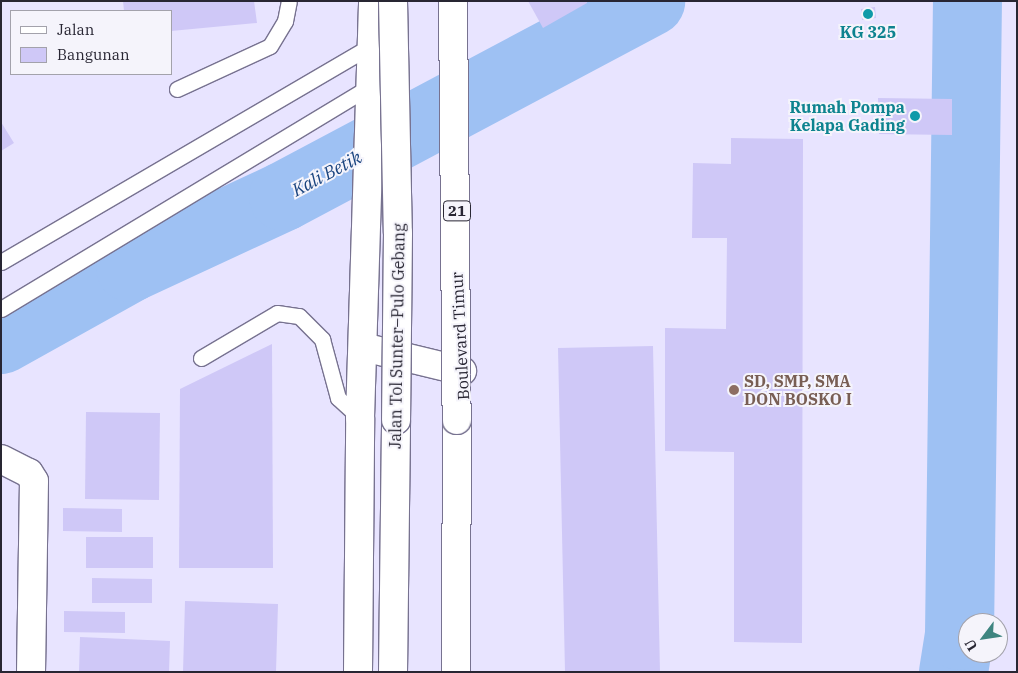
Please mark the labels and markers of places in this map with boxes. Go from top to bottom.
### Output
marker: KG 325 [862,8,874,20]
place label: KG 325 [840,22,896,42]
place label: Rumah Pompa Kelapa Gading [789,97,905,135]
marker: Rumah Pompa Kelapa Gading [909,110,921,122]
place label: SD, SMP, SMA DON BOSKO I [744,371,852,409]
marker: SD, SMP, SMA DON BOSKO I [728,384,740,396]

